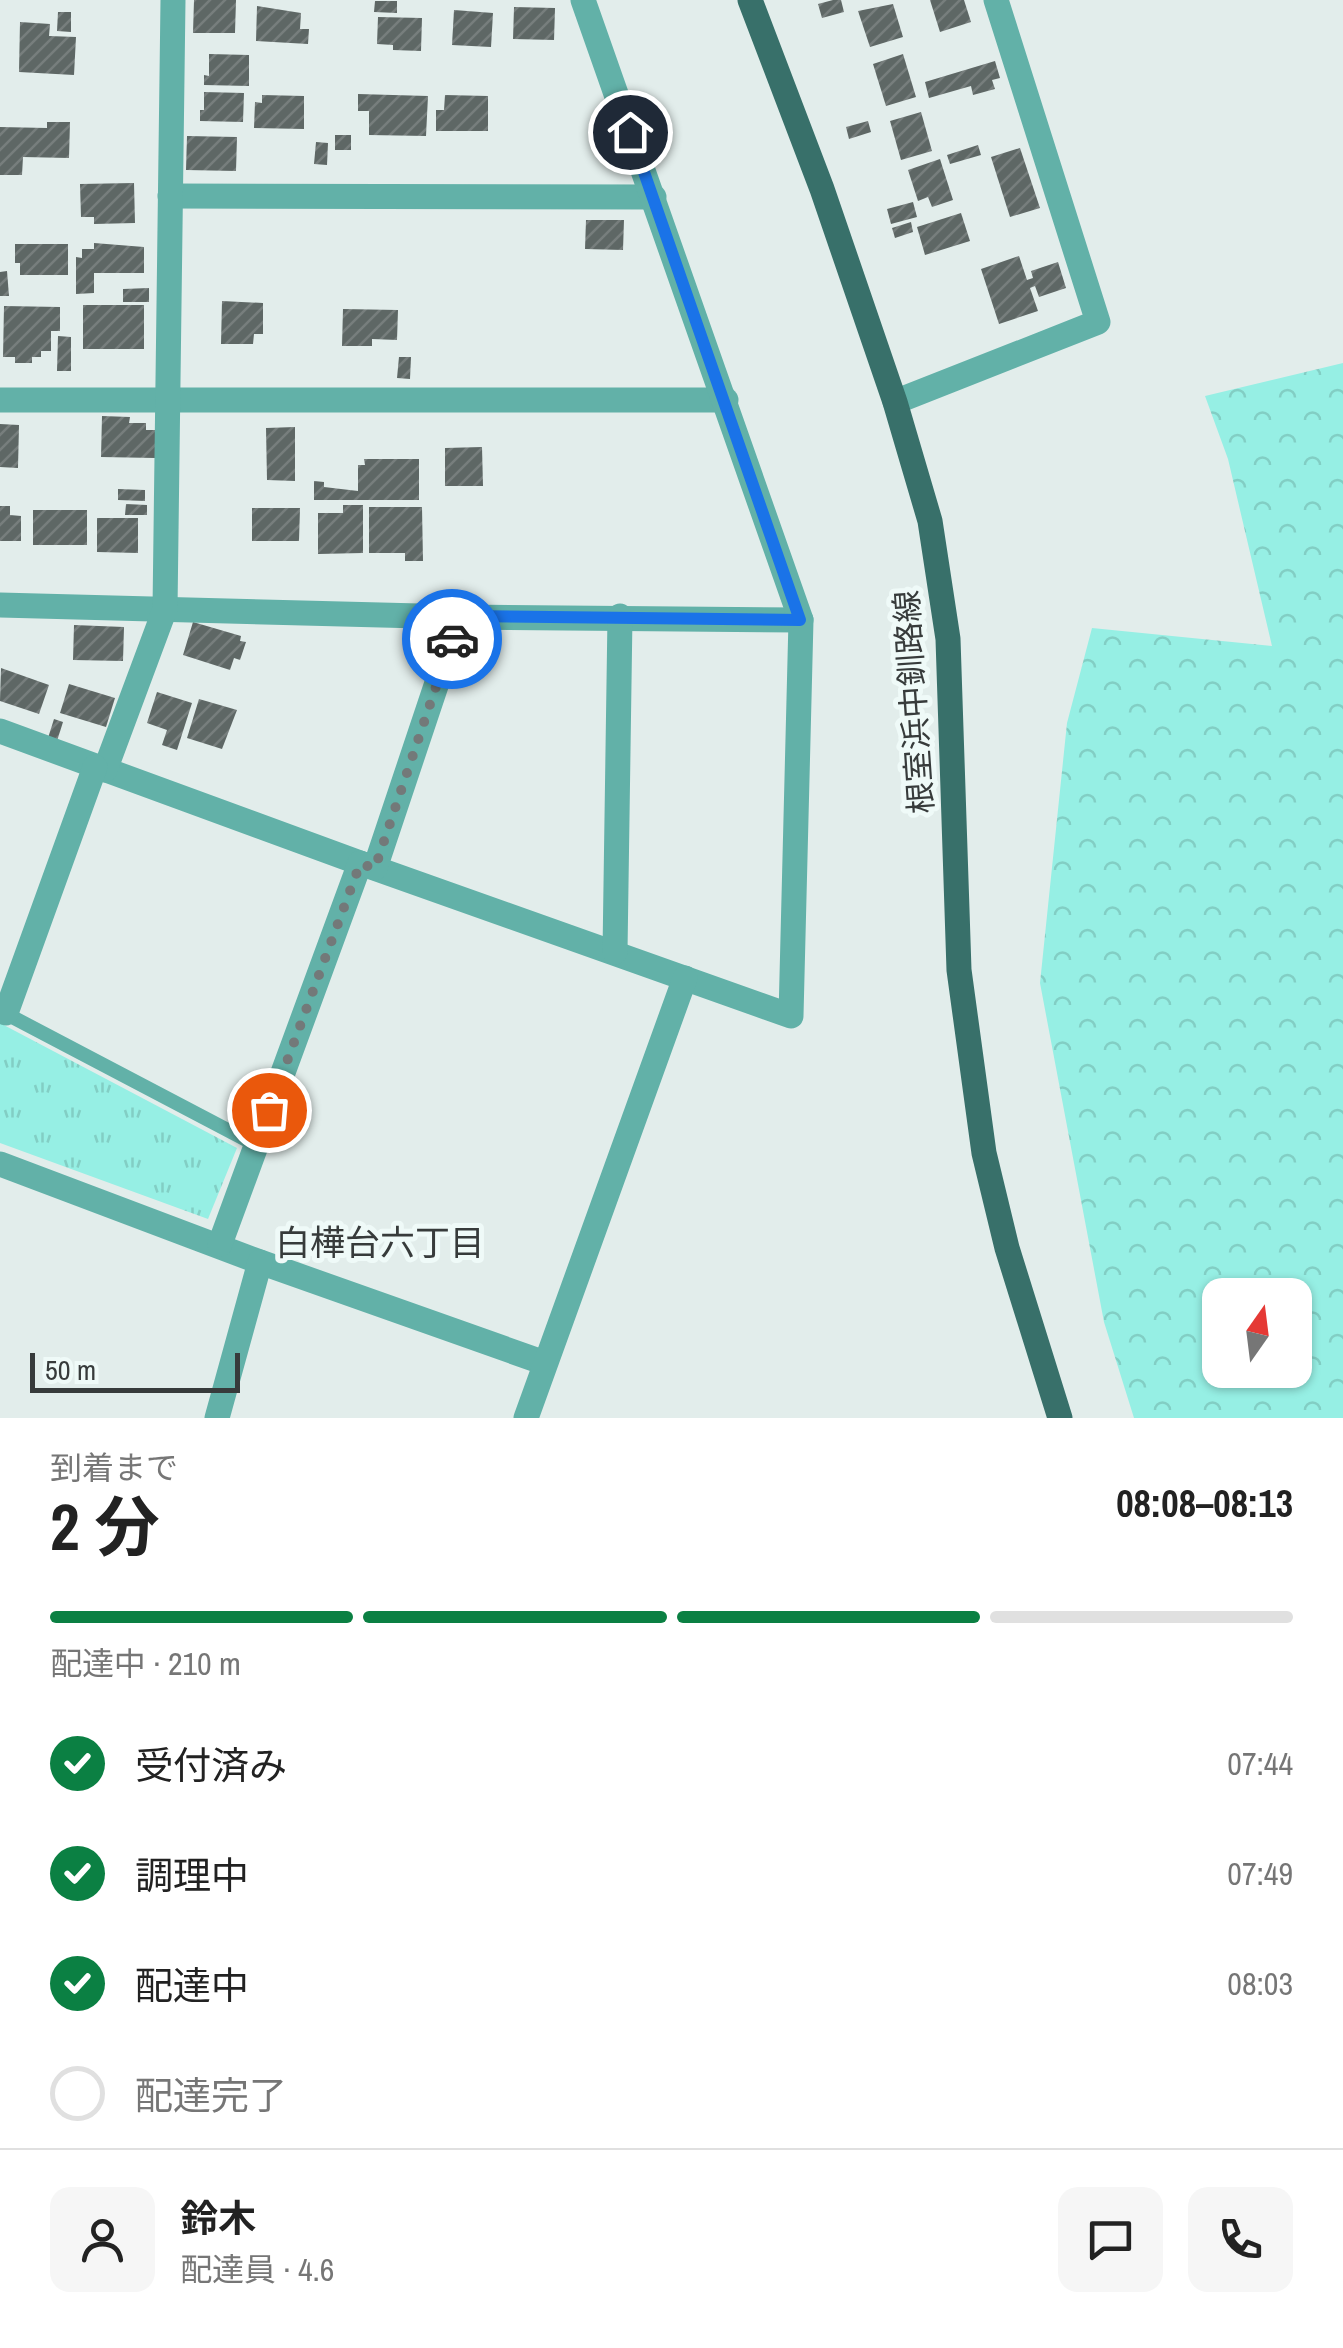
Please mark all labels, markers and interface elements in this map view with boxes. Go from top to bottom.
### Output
pin [588,90,673,175]
icon: home [603,105,658,160]
courier [402,589,502,689]
street label: 根室浜中釧路線 [884,589,943,815]
icon: car [425,612,480,667]
pin [227,1068,312,1153]
icon: bag [242,1083,297,1138]
district label: 白樺台六丁目 [275,1219,485,1266]
north arrow [1202,1278,1312,1388]
map controls [1202,1278,1312,1388]
scale bar [30,1348,240,1392]
text: 50 m [45,1351,96,1389]
text: 到着まで [50,1446,178,1489]
text: 08:08–08:13 [1116,1478,1293,1529]
text: 2 分 [50,1483,159,1570]
text: 配達中 · 210 m [50,1642,241,1685]
icon: check [50,1736,105,1791]
text: 受付済み [135,1740,287,1791]
text: 07:44 [1227,1742,1293,1785]
icon: check [50,1846,105,1901]
text: 調理中 [135,1850,249,1901]
text: 07:49 [1227,1852,1293,1895]
icon: check [50,1956,105,2011]
text: 配達中 [135,1960,249,2011]
text: 08:03 [1227,1962,1293,2005]
text: 配達完了 [135,2070,287,2121]
button: person [50,2187,155,2292]
button: chat [1058,2187,1163,2292]
button: phone [1188,2187,1293,2292]
text: 鈴木 [180,2193,256,2244]
text: 配達員 · 4.6 [180,2248,334,2291]

